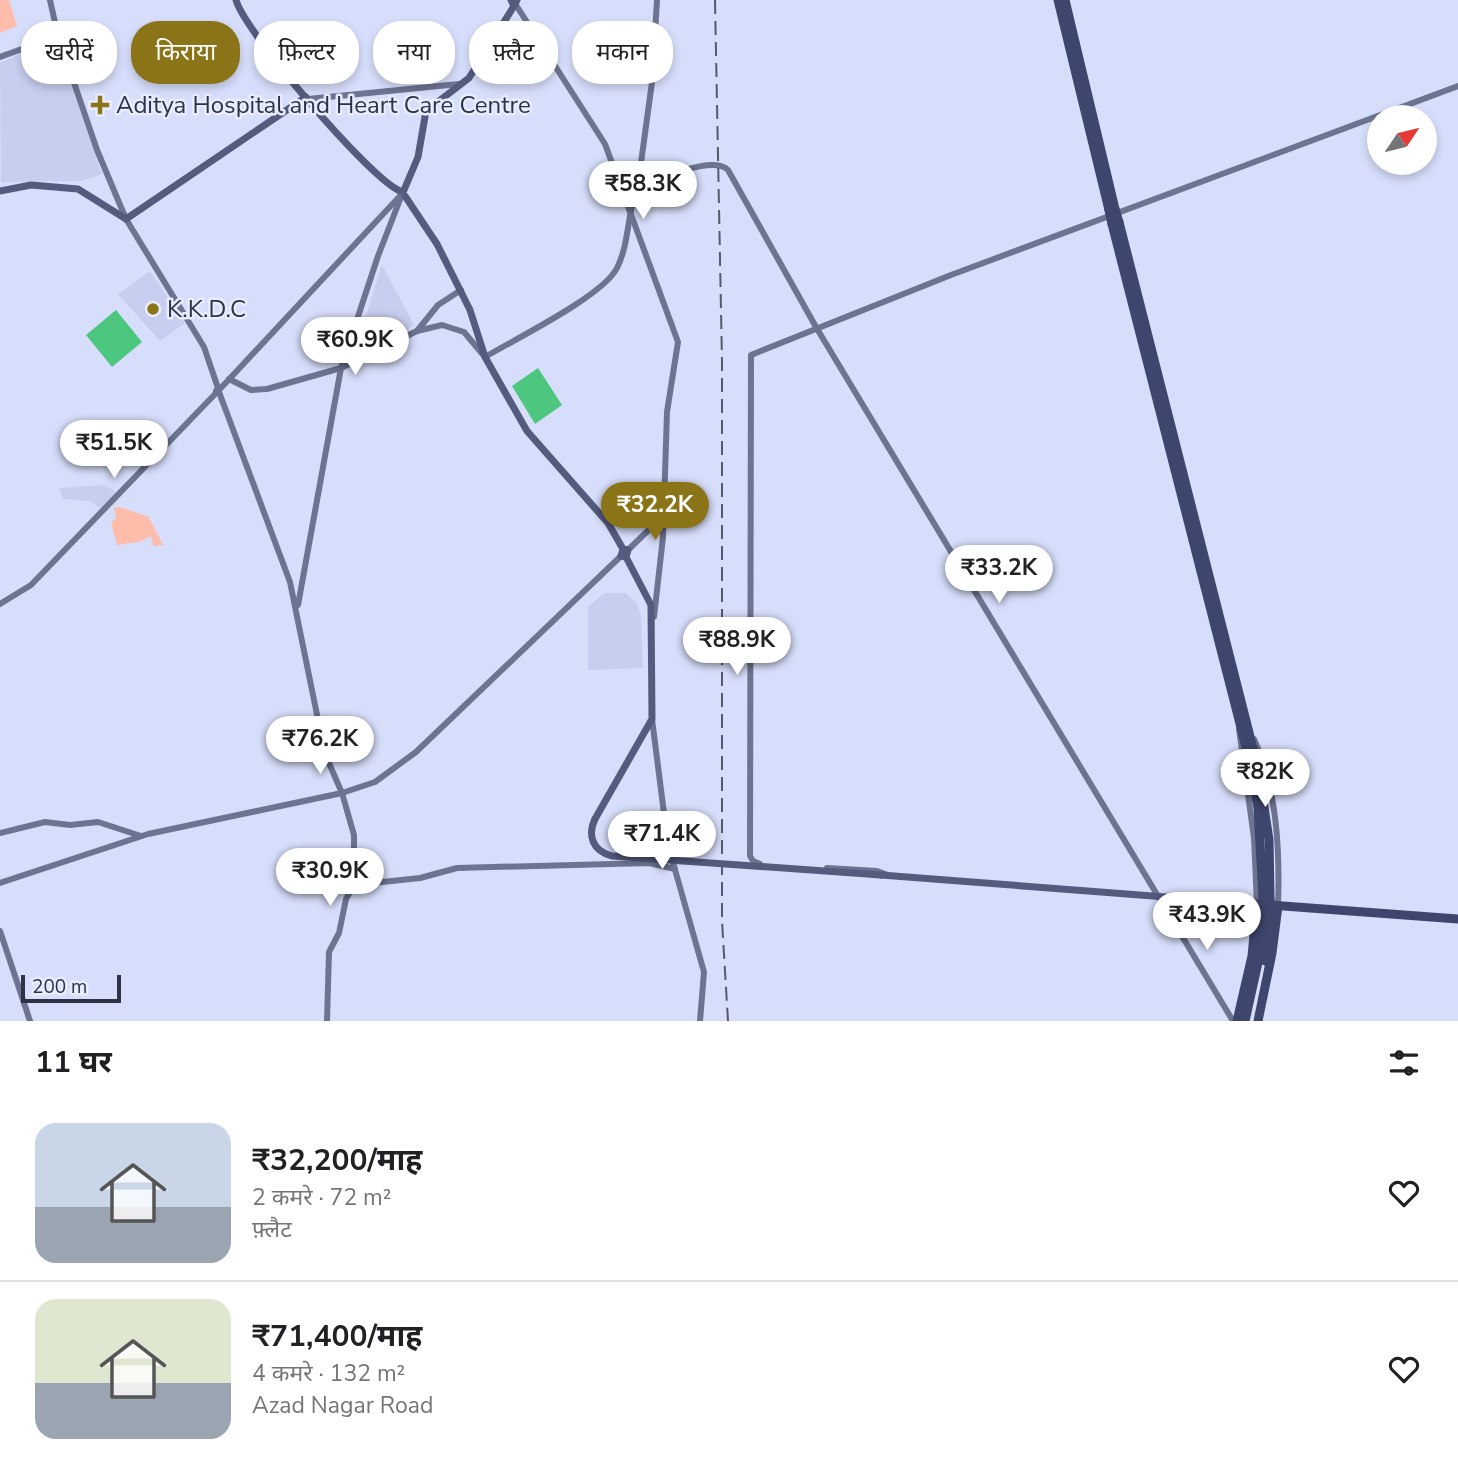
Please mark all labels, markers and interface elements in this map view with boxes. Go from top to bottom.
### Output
chip: खरीदें [21,21,117,84]
chip: किराया [131,21,240,84]
chip: फ़िल्टर [254,21,359,84]
chip: नया [373,21,455,84]
chip: फ़्लैट [469,21,558,84]
chip: मकान [572,21,673,84]
place label: Aditya Hospital and Heart Care Centre [116,89,531,121]
marker: Aditya Hospital and Heart Care Centre [90,95,110,115]
north arrow [1367,105,1437,175]
map controls [1367,105,1437,175]
pin: ₹58.3K [586,162,700,221]
text: ₹58.3K [605,168,681,199]
place label: K.K.D.C [167,293,246,325]
marker: K.K.D.C [145,301,161,317]
pin: ₹60.9K [298,318,412,377]
text: ₹60.9K [317,324,393,355]
pin: ₹51.5K [57,420,171,480]
text: ₹51.5K [76,427,152,458]
pin: ₹32.2K [598,482,712,542]
text: ₹32.2K [617,489,693,520]
pin: ₹33.2K [942,546,1056,605]
text: ₹33.2K [961,552,1037,583]
pin: ₹88.9K [680,618,794,677]
text: ₹88.9K [699,624,775,655]
pin: ₹76.2K [263,716,377,776]
text: ₹76.2K [282,723,358,754]
pin: ₹82K [1224,750,1306,809]
text: ₹82K [1237,756,1293,787]
pin: ₹71.4K [605,812,719,871]
text: ₹71.4K [624,818,700,849]
pin: ₹30.9K [273,848,387,908]
text: ₹30.9K [292,855,368,886]
pin: ₹43.9K [1150,892,1264,952]
text: ₹43.9K [1169,899,1245,930]
scale bar [21,972,121,1004]
text: 200 m [32,974,87,1000]
text: 11 घर [35,1042,112,1083]
icon: filters [1385,1044,1423,1082]
text: ₹32,200/माह [252,1140,422,1181]
icon: home [91,1151,175,1235]
icon: heart [1385,1174,1423,1212]
text: 2 कमरे · 72 m² [252,1182,392,1213]
text: फ़्लैट [252,1214,292,1245]
text: ₹71,400/माह [252,1316,422,1357]
icon: home [91,1327,175,1411]
icon: heart [1385,1350,1423,1388]
text: 4 कमरे · 132 m² [252,1358,405,1389]
text: Azad Nagar Road [252,1390,433,1421]

